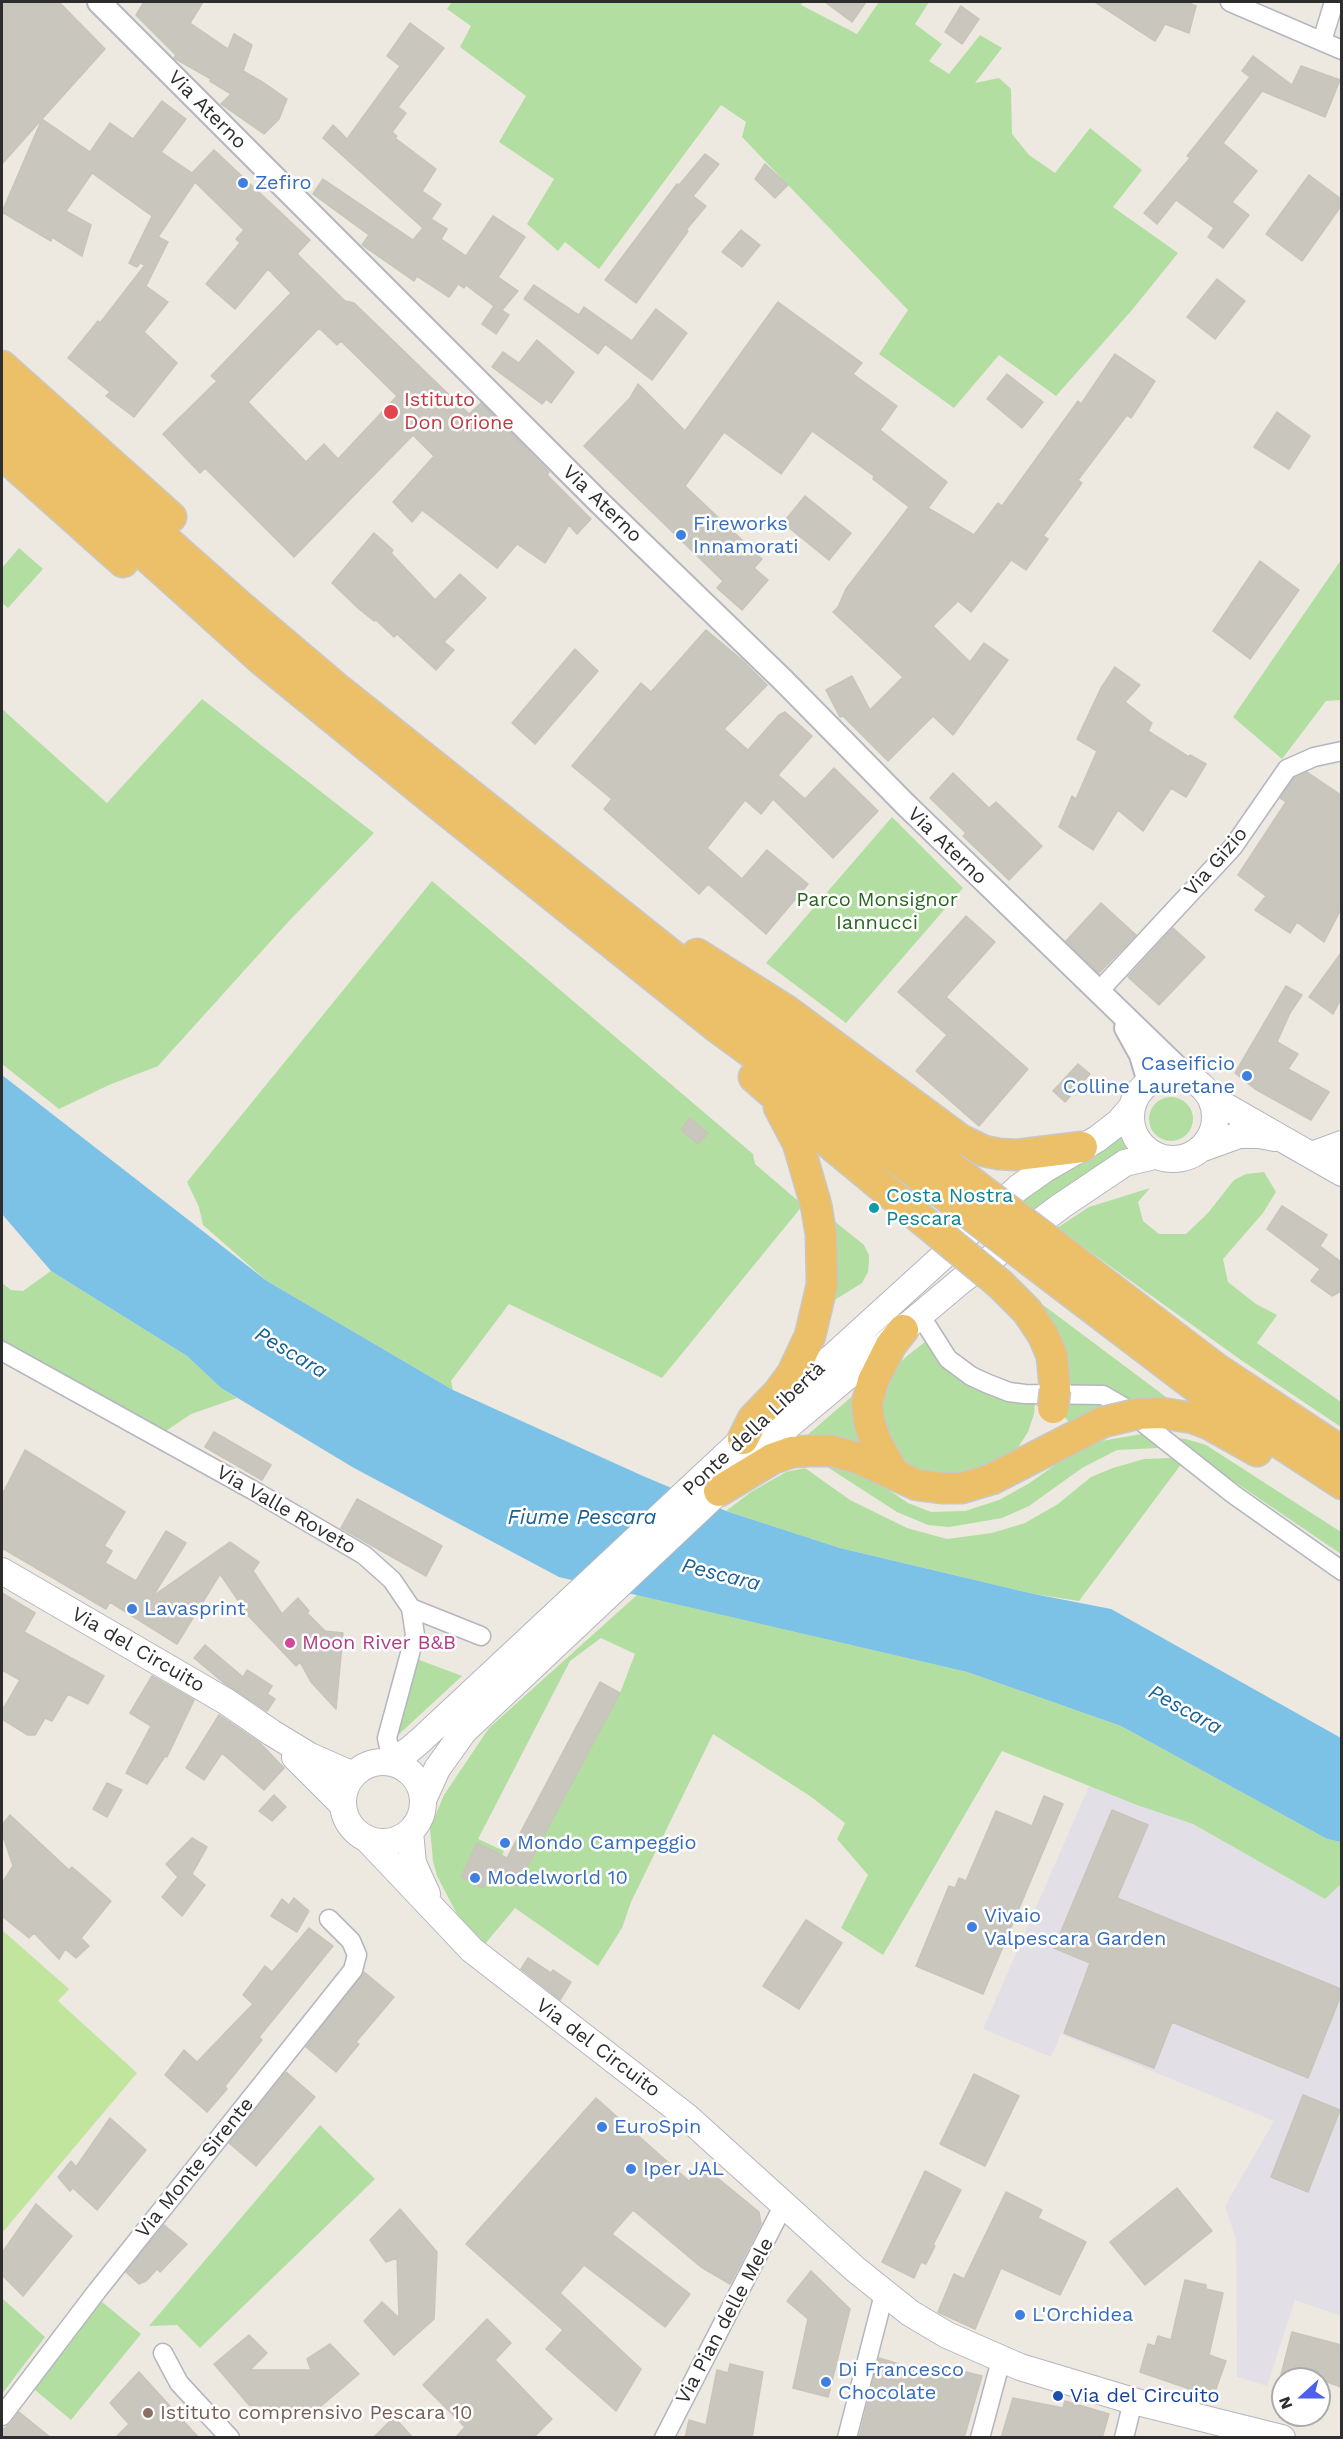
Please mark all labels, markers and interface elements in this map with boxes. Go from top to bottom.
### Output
street label: Via Aterno [163,66,251,154]
place label: Zefiro [255,171,312,195]
marker: Zefiro [236,176,250,190]
place label: Istituto Don Orione [404,388,514,435]
marker: Istituto Don Orione [382,403,400,421]
street label: Via Aterno [557,460,647,548]
place label: Fireworks Innamorati [693,512,798,559]
marker: Fireworks Innamorati [674,528,688,542]
street label: Via Aterno [902,802,992,890]
street label: Via Gizio [1179,822,1253,902]
park label: Parco Monsignor Iannucci [796,888,958,935]
place label: Caseificio Colline Lauretane [1063,1052,1235,1099]
marker: Caseificio Colline Lauretane [1240,1069,1254,1083]
place label: Costa Nostra Pescara [886,1184,1013,1231]
marker: Costa Nostra Pescara [867,1201,881,1215]
water label: Pescara [250,1322,332,1384]
street label: Ponte della Libertà [678,1357,830,1501]
street label: Via Valle Roveto [212,1460,360,1560]
water label: Fiume Pescara [508,1505,656,1531]
water label: Pescara [679,1553,763,1597]
place label: Lavasprint [144,1597,246,1621]
street label: Via del Circuito [67,1602,209,1698]
marker: Lavasprint [125,1602,139,1616]
place label: Moon River B&B [302,1631,456,1655]
marker: Moon River B&B [283,1636,297,1650]
water label: Pescara [1144,1680,1226,1740]
place label: Mondo Campeggio [517,1831,696,1855]
marker: Mondo Campeggio [498,1836,512,1850]
place label: Modelworld 10 [487,1866,628,1890]
marker: Modelworld 10 [468,1871,482,1885]
place label: Vivaio Valpescara Garden [984,1904,1166,1951]
marker: Vivaio Valpescara Garden [965,1920,979,1934]
street label: Via del Circuito [531,1993,665,2103]
street label: Via Monte Sirente [131,2093,259,2243]
place label: EuroSpin [614,2115,701,2139]
marker: EuroSpin [595,2120,609,2134]
place label: Iper JAL [643,2157,724,2181]
marker: Iper JAL [624,2162,638,2176]
street label: Via Pian delle Mele [671,2234,779,2408]
place label: L'Orchidea [1032,2303,1133,2327]
marker: L'Orchidea [1013,2308,1027,2322]
place label: Di Francesco Chocolate [838,2358,964,2405]
north arrow [1271,2367,1331,2427]
marker: Di Francesco Chocolate [819,2375,833,2389]
place label: Via del Circuito [1070,2384,1220,2408]
marker: Via del Circuito [1051,2389,1065,2403]
text: N [1275,2394,1297,2412]
place label: Istituto comprensivo Pescara 10 [160,2401,472,2425]
marker: Istituto comprensivo Pescara 10 [141,2406,155,2420]

